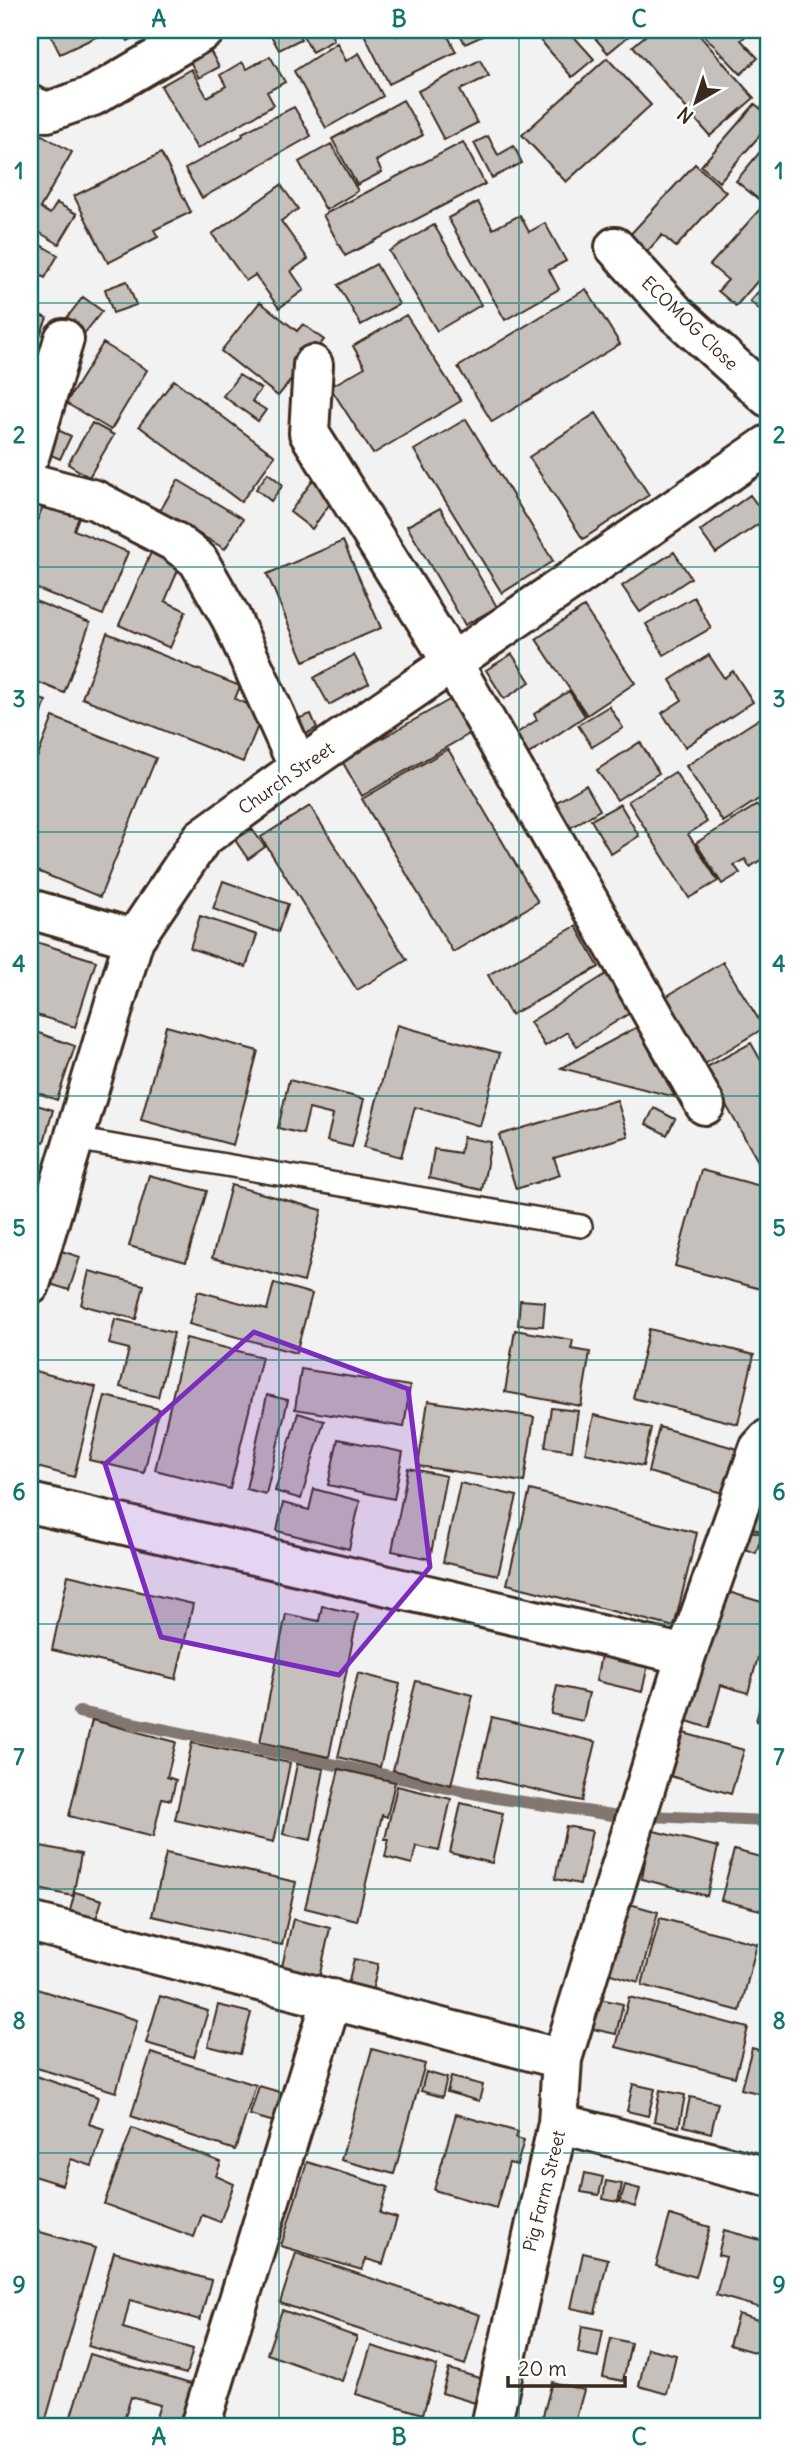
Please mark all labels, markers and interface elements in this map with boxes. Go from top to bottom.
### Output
text: A [152,4,167,33]
text: B [391,4,407,33]
text: C [631,4,647,33]
north arrow [662,66,732,136]
text: N [673,102,698,129]
text: 1 [14,156,24,185]
text: 1 [774,156,784,185]
street label: ECOMOG Close [637,271,743,375]
text: 2 [13,420,26,449]
text: 2 [773,420,786,449]
text: 3 [12,684,26,713]
text: 3 [772,684,786,713]
street label: Church Street [234,737,338,819]
text: 4 [12,949,26,978]
text: 4 [772,949,786,978]
text: 5 [12,1213,26,1242]
text: 5 [772,1213,786,1242]
text: 6 [12,1477,26,1506]
text: 6 [772,1477,786,1506]
text: 7 [13,1742,25,1771]
text: 7 [773,1742,785,1771]
text: 8 [12,2006,26,2035]
text: 8 [772,2006,786,2035]
street label: Pig Farm Street [518,2128,570,2254]
text: 9 [12,2270,26,2299]
text: 9 [772,2270,786,2299]
scale bar [508,2344,625,2388]
text: 20 m [518,2355,567,2382]
text: A [152,2422,167,2451]
text: B [391,2422,407,2451]
text: C [631,2422,647,2451]

